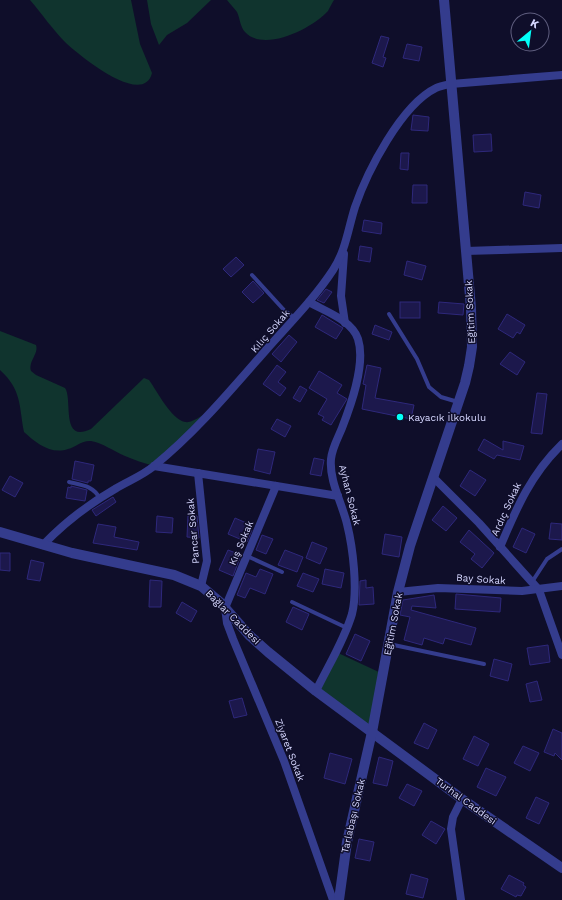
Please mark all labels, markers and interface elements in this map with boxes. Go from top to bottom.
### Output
north arrow [510,12,550,52]
text: K [528,16,541,31]
street label: Eğitim Sokak [463,280,477,344]
street label: Kılıç Sokak [248,307,292,355]
marker: Kayacık İlkokulu [395,412,405,422]
place label: Kayacık İlkokulu [408,412,486,423]
street label: Ayhan Sokak [337,464,363,527]
street label: Ardıç Sokak [489,480,523,538]
street label: Pancar Sokak [185,497,201,564]
street label: Kış Sokak [227,519,255,567]
street label: Bay Sokak [456,572,506,586]
street label: Bağlar Caddesi [204,588,262,646]
street label: Eğitim Sokak [382,591,405,656]
street label: Ziyaret Sokak [273,717,307,783]
street label: Turhal Caddesi [433,775,499,827]
street label: Tarlabaşı Sokak [339,777,367,854]

